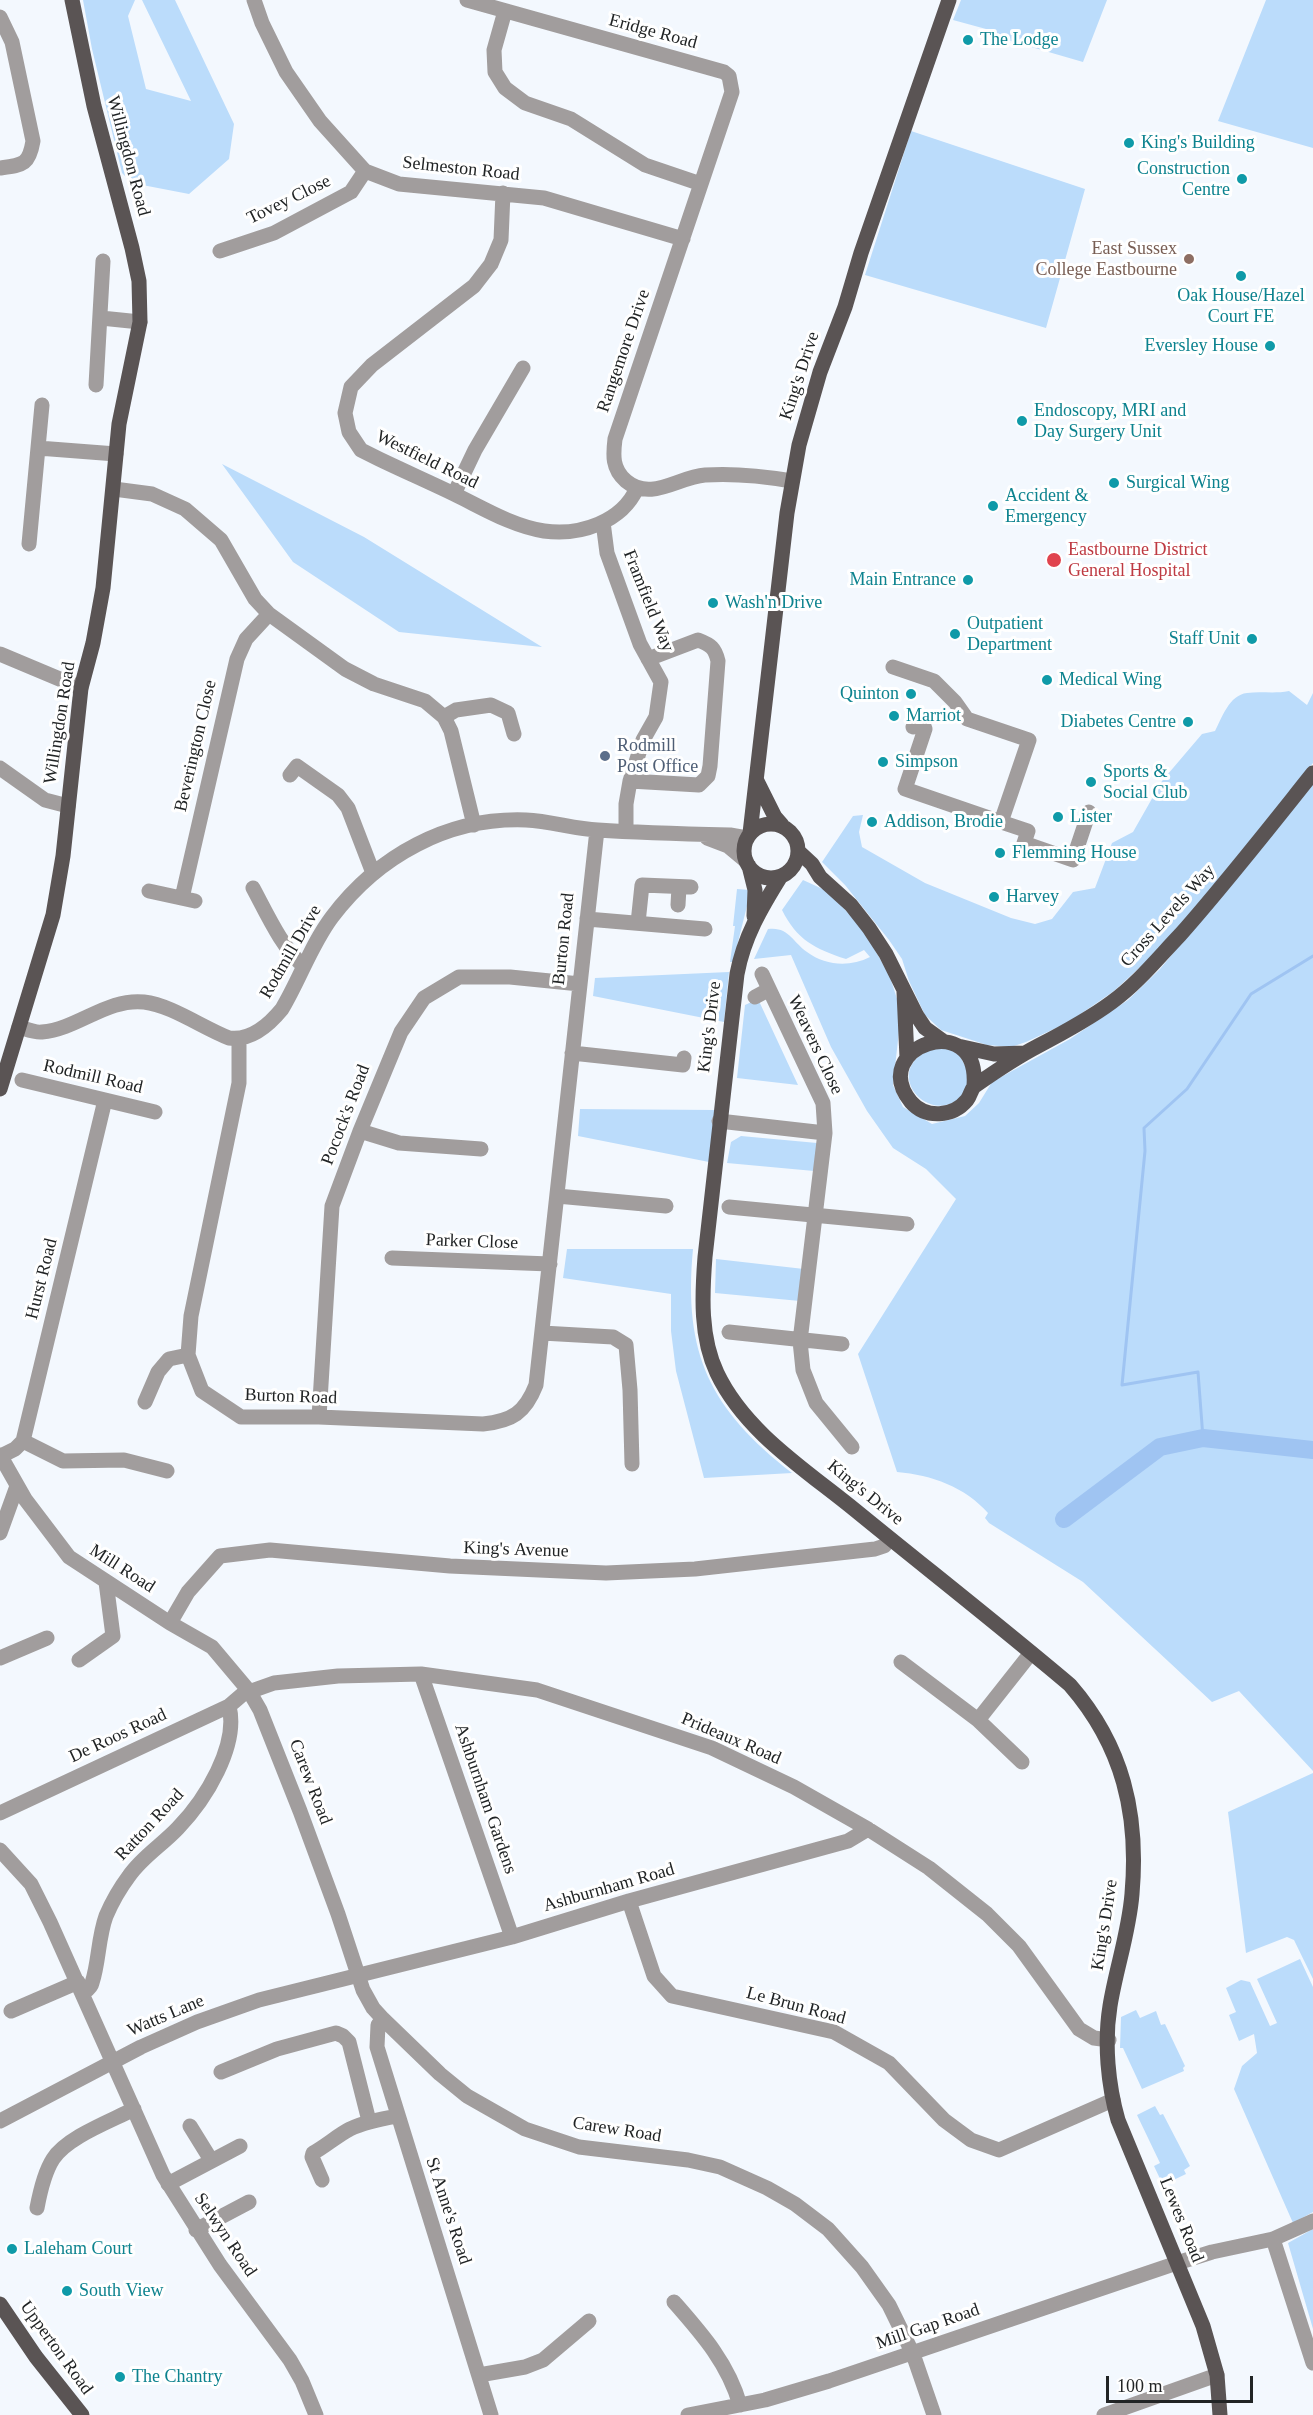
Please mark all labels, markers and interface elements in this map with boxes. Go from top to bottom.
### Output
street label: Eridge Road [607,10,699,54]
place label: The Lodge [980,29,1058,51]
marker: The Lodge [961,33,975,47]
street label: Willingdon Road [102,93,154,219]
place label: King's Building [1141,132,1255,154]
marker: King's Building [1122,136,1136,150]
street label: Selmeston Road [401,152,521,186]
place label: Construction Centre [1137,158,1230,201]
street label: Tovey Close [244,171,334,229]
marker: Construction Centre [1235,172,1249,186]
place label: East Sussex College Eastbourne [1036,238,1177,280]
marker: East Sussex College Eastbourne [1182,252,1196,266]
marker: Oak House/Hazel Court FE [1234,269,1248,283]
place label: Oak House/Hazel Court FE [1177,285,1305,328]
street label: Rangemore Drive [593,287,655,415]
street label: King's Drive [776,329,824,423]
place label: Eversley House [1145,335,1258,357]
marker: Eversley House [1263,339,1277,353]
place label: Endoscopy, MRI and Day Surgery Unit [1034,400,1186,442]
marker: Endoscopy, MRI and Day Surgery Unit [1015,414,1029,428]
street label: Westfield Road [372,426,482,494]
place label: Surgical Wing [1126,472,1229,494]
marker: Surgical Wing [1107,476,1121,490]
place label: Accident & Emergency [1005,485,1088,528]
marker: Accident & Emergency [986,499,1000,513]
place label: Eastbourne District General Hospital [1068,539,1207,582]
street label: Framfield Way [618,547,678,655]
marker: Eastbourne District General Hospital [1045,551,1063,569]
place label: Main Entrance [850,569,956,591]
marker: Main Entrance [961,573,975,587]
place label: Wash'n Drive [725,592,822,614]
marker: Wash'n Drive [706,596,720,610]
place label: Outpatient Department [967,613,1052,656]
marker: Outpatient Department [948,627,962,641]
place label: Staff Unit [1169,628,1240,650]
marker: Staff Unit [1245,632,1259,646]
street label: Willingdon Road [40,660,80,786]
place label: Medical Wing [1059,669,1162,691]
marker: Medical Wing [1040,673,1054,687]
street label: Beverington Close [170,678,222,814]
place label: Quinton [840,683,899,705]
marker: Quinton [904,687,918,701]
place label: Marriot [906,705,961,727]
marker: Marriot [887,709,901,723]
place label: Diabetes Centre [1061,711,1176,733]
marker: Diabetes Centre [1181,715,1195,729]
place label: Rodmill Post Office [617,735,698,777]
marker: Rodmill Post Office [598,749,612,763]
place label: Simpson [895,751,958,773]
marker: Simpson [876,755,890,769]
place label: Sports & Social Club [1103,761,1187,804]
marker: Sports & Social Club [1084,775,1098,789]
place label: Lister [1070,806,1112,828]
marker: Lister [1051,810,1065,824]
place label: Addison, Brodie [884,811,1003,833]
marker: Addison, Brodie [865,815,879,829]
place label: Flemming House [1012,842,1136,864]
marker: Flemming House [993,846,1007,860]
street label: Cross Levels Way [1116,860,1220,972]
place label: Harvey [1006,886,1059,908]
marker: Harvey [987,890,1001,904]
street label: Burton Road [548,892,580,986]
street label: Rodmill Drive [256,901,326,1003]
street label: King's Drive [694,980,726,1074]
street label: Weavers Close [783,992,847,1098]
street label: Rodmill Road [41,1055,145,1099]
street label: Pocock's Road [317,1062,375,1168]
street label: Parker Close [425,1230,519,1254]
street label: Hurst Road [22,1236,62,1322]
street label: Burton Road [244,1385,338,1409]
street label: King's Drive [823,1456,907,1530]
street label: King's Avenue [463,1537,569,1563]
street label: Mill Road [85,1540,159,1598]
street label: De Roos Road [66,1704,170,1768]
street label: Prideaux Road [678,1708,784,1770]
street label: Ashburnham Gardens [449,1721,521,1877]
street label: Carew Road [284,1736,336,1828]
street label: Ratton Road [111,1785,189,1865]
street label: Ashburnham Road [541,1859,677,1917]
street label: King's Drive [1087,1878,1123,1972]
street label: Le Brun Road [744,1982,848,2030]
street label: Watts Lane [124,1990,208,2042]
street label: Carew Road [571,2112,663,2148]
street label: St Anne's Road [421,2155,475,2267]
street label: Lewes Road [1154,2174,1208,2266]
street label: Selwyn Road [189,2189,261,2281]
place label: Laleham Court [24,2238,132,2260]
marker: Laleham Court [5,2242,19,2256]
place label: South View [79,2280,163,2302]
marker: South View [60,2284,74,2298]
street label: Upperton Road [15,2297,97,2399]
street label: Mill Gap Road [873,2299,983,2355]
scale bar [1109,2364,1256,2402]
place label: The Chantry [132,2366,222,2388]
marker: The Chantry [113,2370,127,2384]
text: 100 m [1117,2376,1163,2396]

